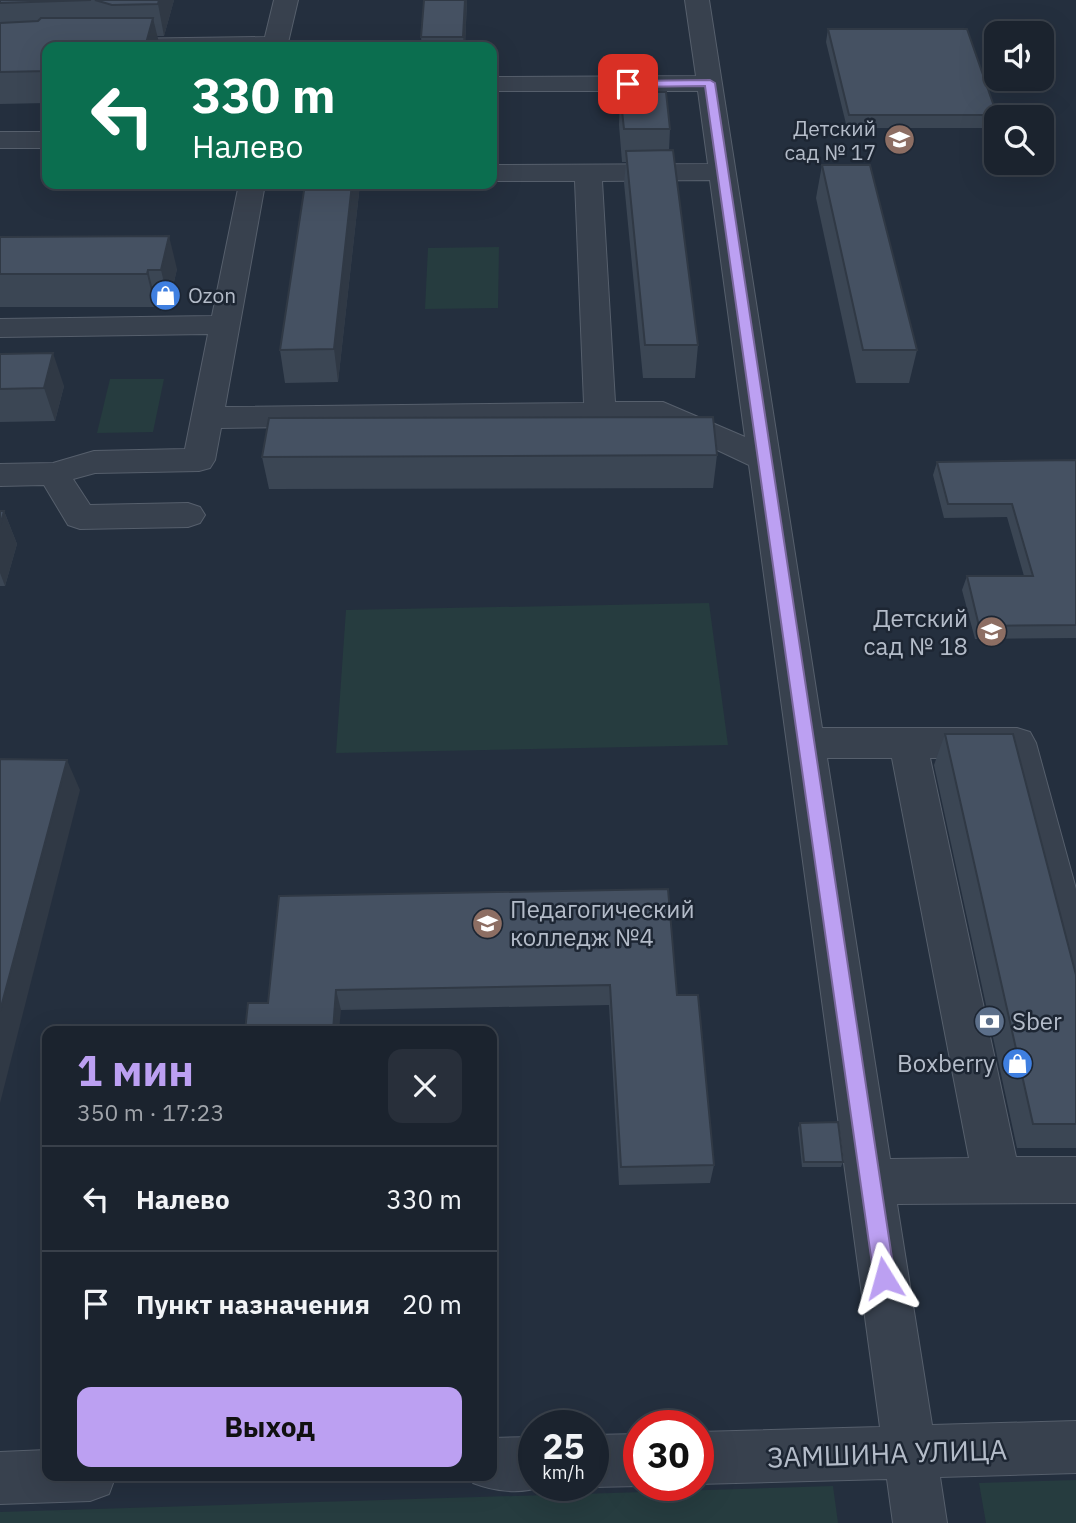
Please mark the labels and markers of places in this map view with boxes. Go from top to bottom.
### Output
pin [598,54,658,114]
place label: Детский сад № 17 [785,114,876,166]
school or university icon: Детский сад № 17 [882,123,916,157]
shop icon: Ozon [148,278,182,312]
place label: Ozon [188,281,236,309]
place label: Детский сад № 18 [863,602,968,662]
school or university icon: Детский сад № 18 [974,615,1008,649]
place label: Педагогический колледж №4 [510,893,695,953]
school or university icon: Педагогический колледж №4 [470,906,504,940]
bank icon: Sber [972,1004,1006,1038]
place label: Sber [1012,1005,1062,1037]
shop icon: Boxberry [1001,1046,1035,1080]
place label: Boxberry [897,1047,995,1079]

